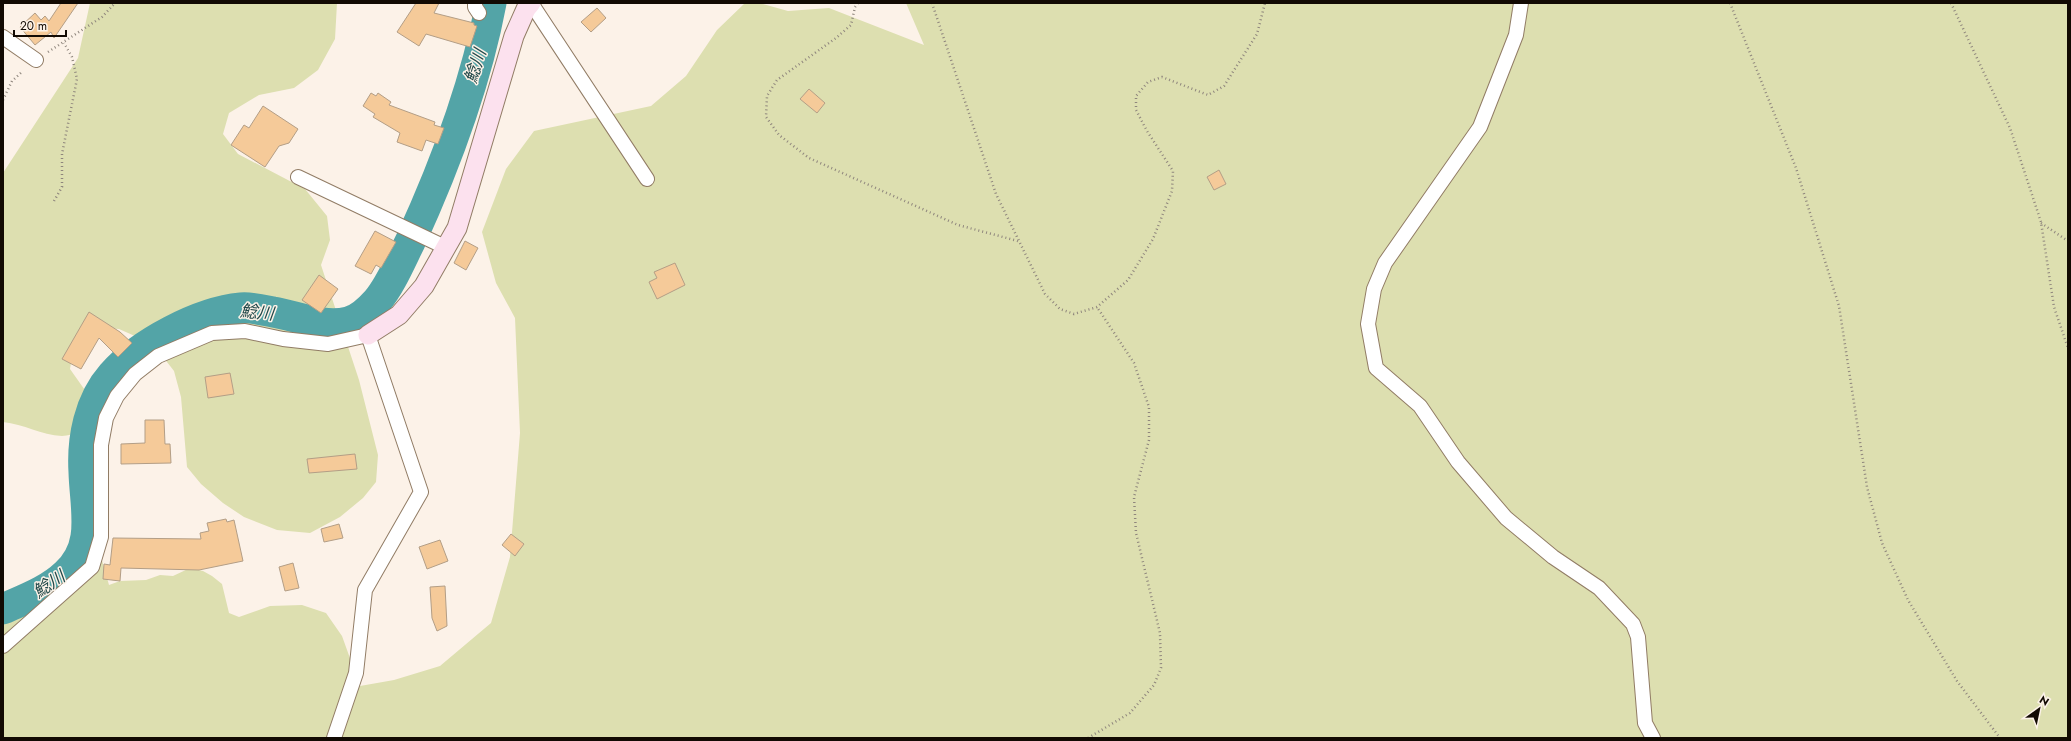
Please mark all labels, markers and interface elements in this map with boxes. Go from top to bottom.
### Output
scale bar [14,12,66,38]
text: 20 m [20,17,47,35]
water label: 鯰川 [458,44,492,86]
water label: 鯰川 [239,298,277,326]
water label: 鯰川 [28,563,71,603]
north arrow [2019,689,2059,729]
text: N [2036,692,2052,710]

